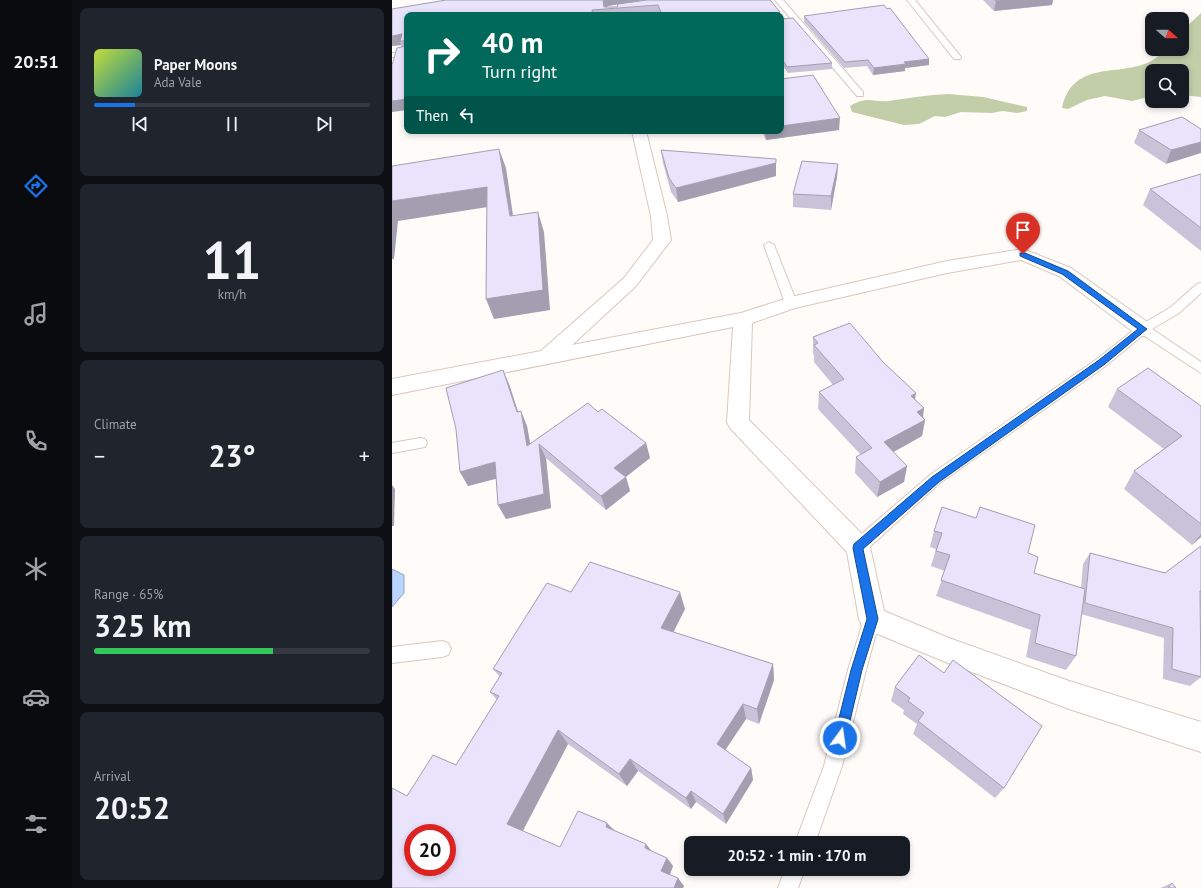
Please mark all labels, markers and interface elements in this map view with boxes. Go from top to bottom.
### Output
north arrow [1145,12,1189,56]
map controls [1145,12,1189,108]
text: 40 m [482,24,543,61]
icon: right [416,28,468,80]
text: 20:51 [13,50,59,73]
text: Paper Moons [154,55,237,74]
text: Turn right [482,60,557,83]
button: search [1145,64,1189,108]
text: Ada Vale [154,74,202,91]
icon: left [456,104,478,126]
text: Then [416,106,448,125]
icon: previous [129,113,151,135]
icon: pause [221,113,243,135]
icon: next [313,113,335,135]
icon: directions [22,172,50,200]
pin [1006,213,1040,254]
icon: arrive [1012,219,1034,241]
text: 11 [203,226,261,293]
text: km/h [218,286,246,303]
icon: music [22,300,50,328]
text: Climate [94,416,137,433]
icon: phone [22,427,50,455]
text: 23° [208,436,256,475]
text: − [94,442,105,470]
text: + [359,442,370,470]
icon: climate [22,555,50,583]
text: Range · 65% [94,586,163,603]
text: 325 km [94,606,192,645]
icon: car [22,683,50,711]
position arrow [819,717,861,759]
text: Arrival [94,768,130,785]
text: 20:52 [94,788,170,827]
icon: filters [22,810,50,838]
speed limit sign: 20 [404,824,456,876]
text: 20:52 · 1 min · 170 m [728,846,866,865]

